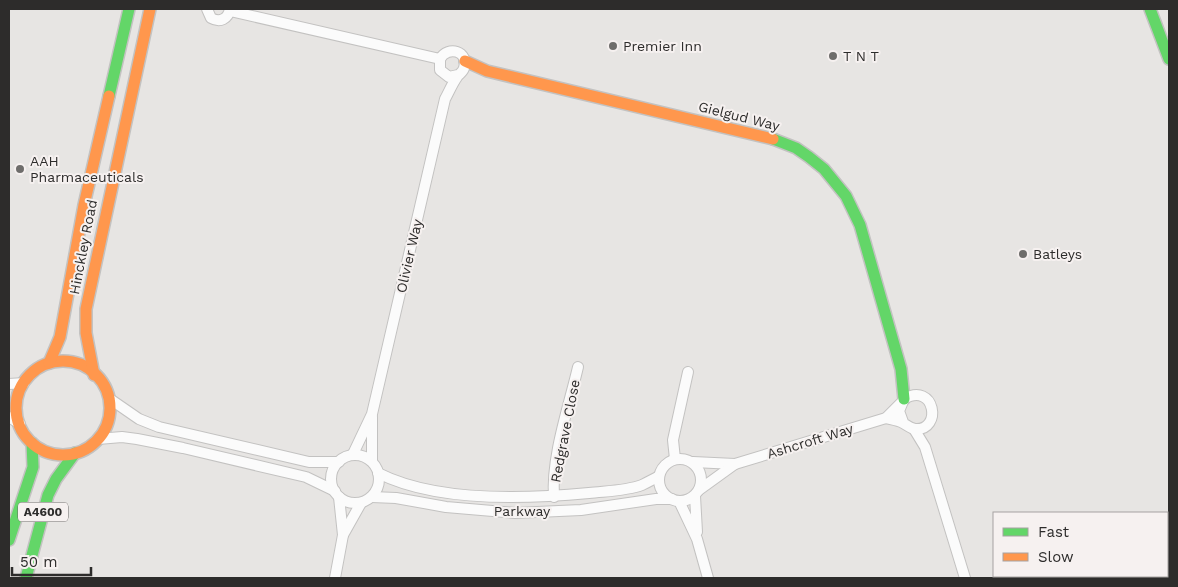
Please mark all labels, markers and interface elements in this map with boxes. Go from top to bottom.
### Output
place label: Premier Inn [623,38,702,54]
marker: Premier Inn [607,40,619,52]
place label: T N T [843,48,880,64]
marker: T N T [827,50,839,62]
street label: Gielgud Way [697,98,782,134]
place label: AAH Pharmaceuticals [30,153,144,185]
marker: AAH Pharmaceuticals [14,163,26,175]
street label: Hinckley Road [66,198,100,296]
street label: Olivier Way [393,217,425,294]
place label: Batleys [1033,246,1082,262]
marker: Batleys [1017,248,1029,260]
street label: Redgrave Close [547,378,583,484]
street label: Ashcroft Way [765,420,856,462]
road number: A4600 [18,502,68,522]
street label: Parkway [494,503,551,519]
legend [993,512,1168,577]
text: Fast [1038,523,1070,541]
scale bar [12,544,91,576]
text: Slow [1038,548,1074,566]
text: 50 m [20,553,57,571]

